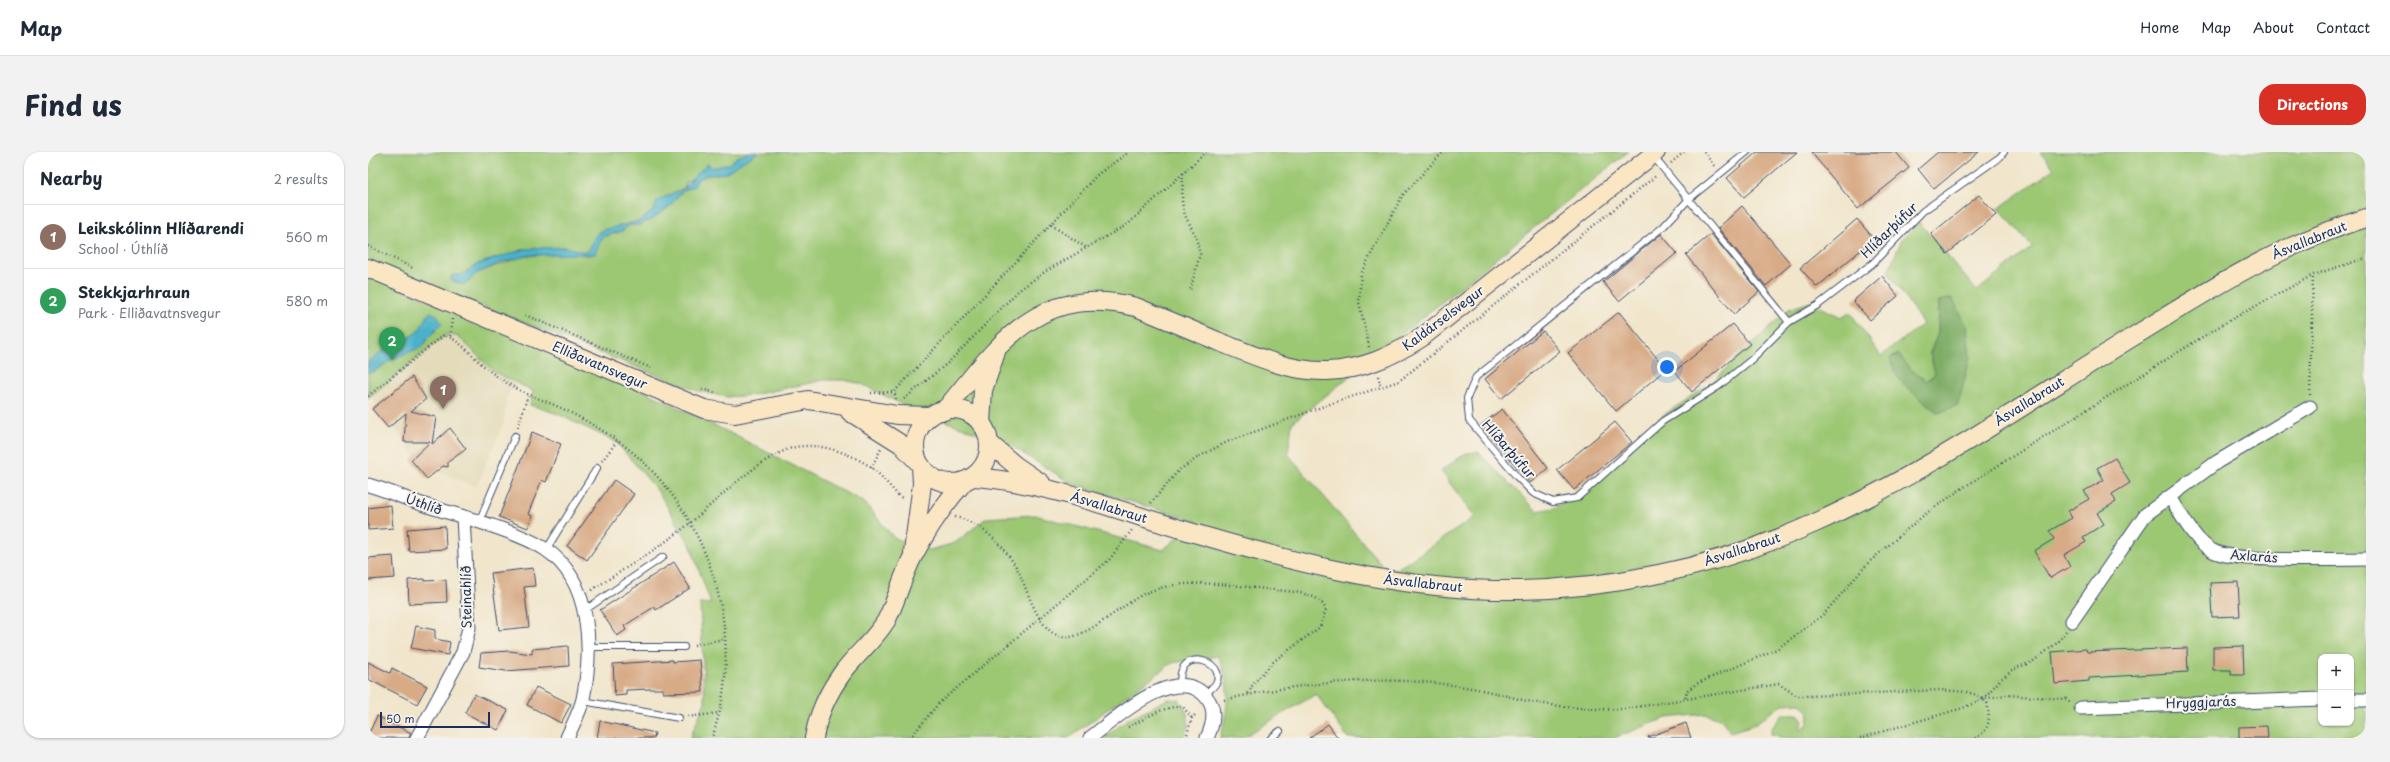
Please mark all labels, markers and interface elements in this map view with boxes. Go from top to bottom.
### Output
text: Map [20,14,62,42]
text: Home [2140,17,2179,38]
text: Map [2201,17,2231,38]
text: About [2253,17,2294,38]
text: Contact [2316,17,2370,38]
text: Find us [24,83,122,126]
button: Directions [2259,84,2366,125]
text: Nearby [40,165,102,191]
text: 2 results [274,169,328,188]
street label: Hlíðarþúfur [1856,197,1922,262]
text: Leikskólinn Hlíðarendi [78,216,244,239]
street label: Ásvallabraut [2268,216,2349,263]
text: 1 [50,227,56,246]
text: 560 m [286,227,328,246]
text: School · Úthlíð [78,239,168,258]
text: Stekkjarhraun [78,280,190,303]
street label: Kaldárselsvegur [1398,280,1488,355]
text: 2 [48,291,58,310]
text: 580 m [286,291,328,310]
text: Park · Elliðavatnsvegur [78,303,221,322]
pin: 2 [379,327,405,360]
street label: Elliðavatnsvegur [550,336,652,393]
your location [1657,357,1677,377]
street label: Ásvallabraut [1990,371,2067,430]
pin: 1 [430,376,456,409]
street label: Hlíðarþúfur [1478,415,1541,483]
street label: Ásvallabraut [1068,486,1150,527]
street label: Úthlíð [403,488,445,519]
street label: Ásvallabraut [1701,527,1783,570]
street label: Axlarás [2230,544,2278,567]
street label: Steinahlíð [455,565,476,629]
street label: Ásvallabraut [1383,569,1464,596]
map controls [2318,654,2354,726]
button: + [2318,654,2354,690]
button: − [2318,690,2354,726]
street label: Hryggjarás [2166,691,2237,712]
scale bar [380,710,490,729]
text: 50 m [386,710,415,727]

